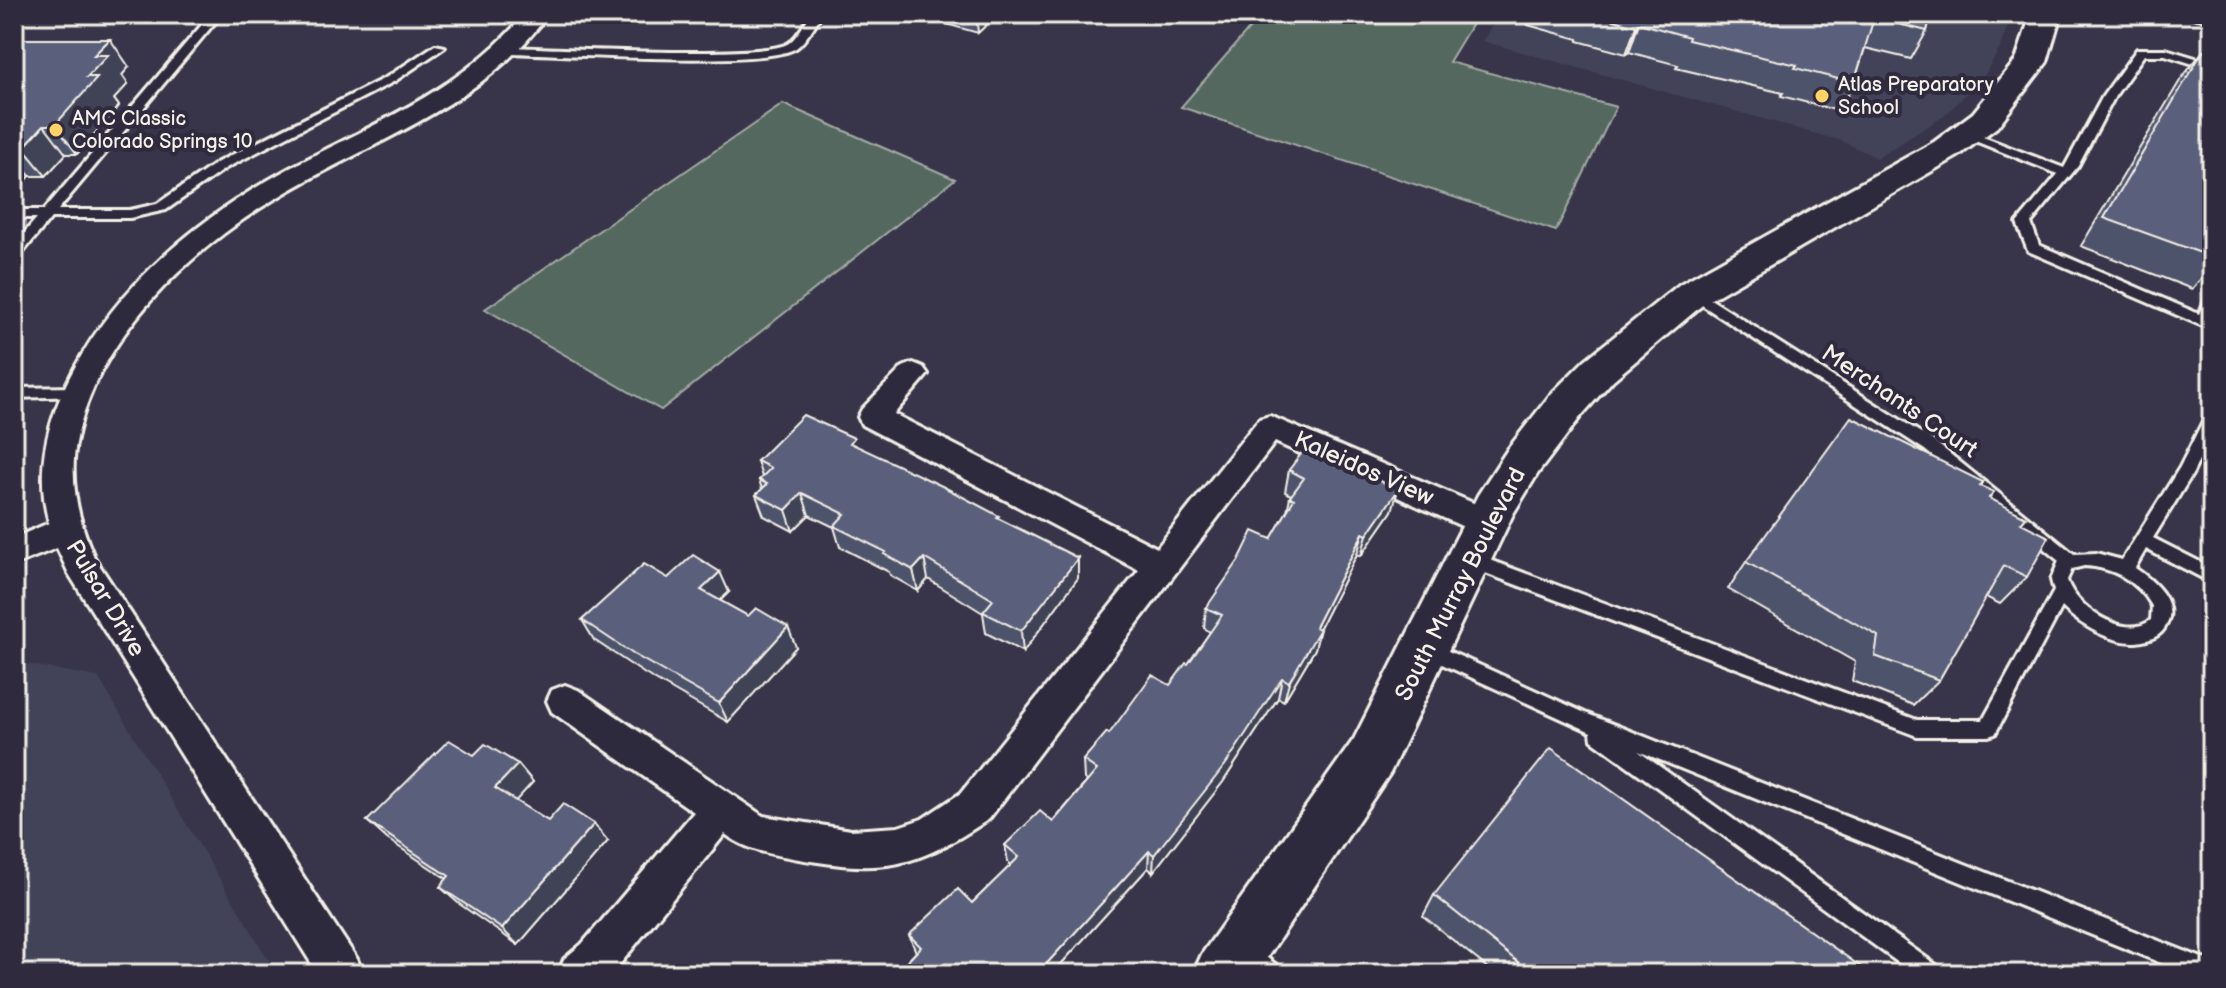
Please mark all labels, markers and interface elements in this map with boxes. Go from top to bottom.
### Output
place label: Atlas Preparatory School [1838,73,1994,120]
marker: Atlas Preparatory School [1813,87,1831,105]
place label: AMC Classic Colorado Springs 10 [72,107,252,154]
marker: AMC Classic Colorado Springs 10 [47,121,65,139]
street label: Merchants Court [1816,339,1984,465]
street label: Kaleidos View [1290,425,1438,512]
street label: South Murray Boulevard [1389,463,1532,706]
street label: Pulsar Drive [59,535,152,662]

